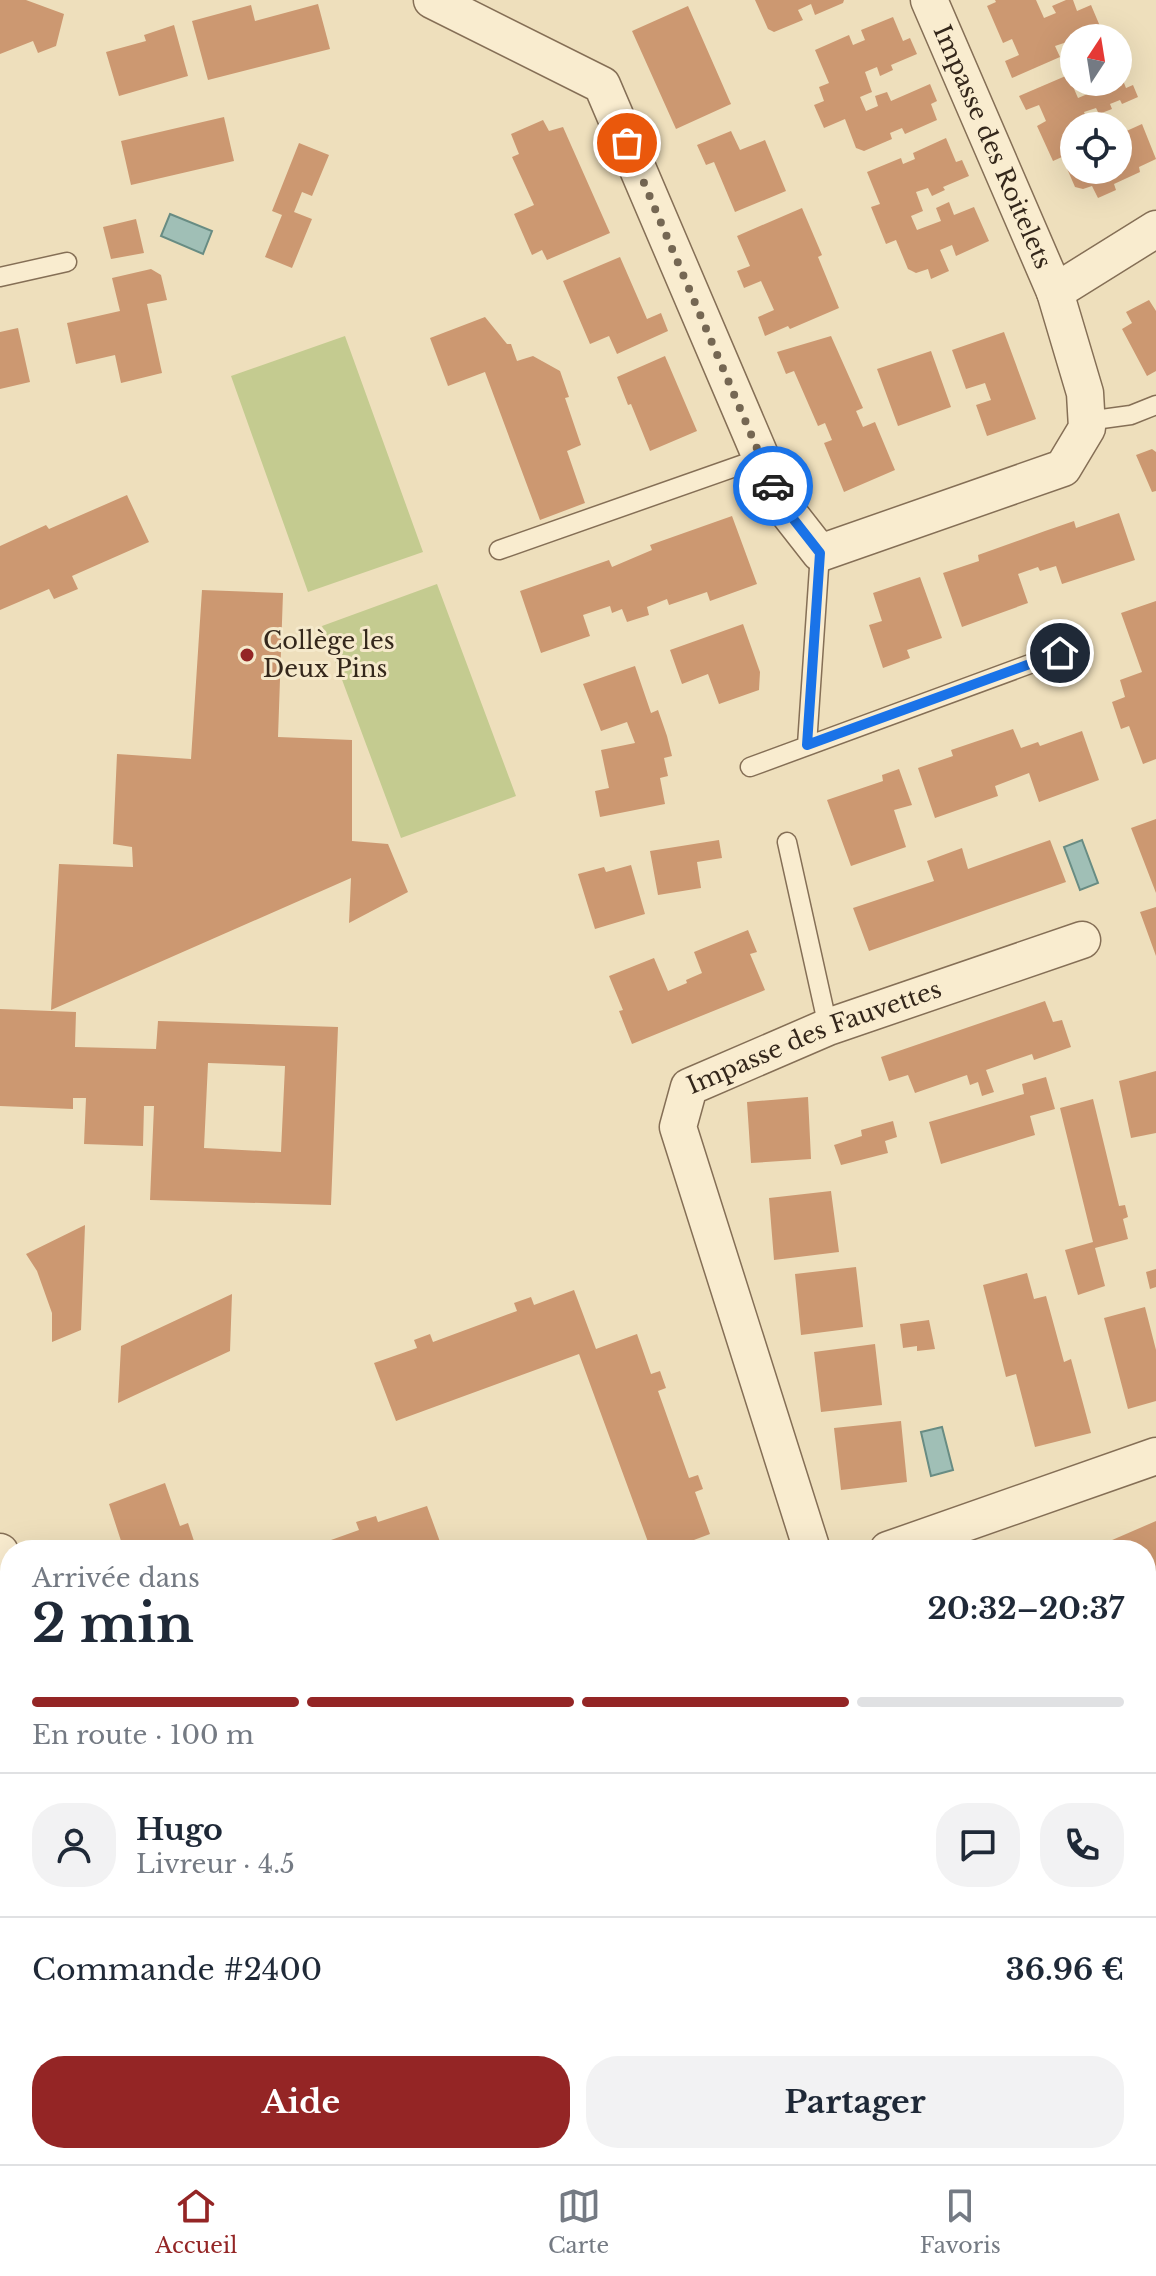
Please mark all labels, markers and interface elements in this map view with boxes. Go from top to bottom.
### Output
street label: Impasse des Roitelets [928,20,1058,273]
north arrow [1060,24,1132,96]
map controls [1060,24,1132,184]
pin [593,109,661,177]
button: locate [1060,112,1132,184]
icon: bag [605,121,649,165]
courier [733,446,813,526]
icon: car [751,464,795,508]
pin [1026,619,1094,687]
place label: Collège les Deux Pins [263,626,395,683]
icon: home [1038,631,1082,675]
marker: Collège les Deux Pins [238,646,256,664]
street label: Impasse des Fauvettes [682,974,945,1100]
text: Arrivée dans [32,1562,200,1594]
text: 20:32–20:37 [927,1590,1124,1627]
text: 2 min [32,1592,194,1656]
text: En route · 100 m [32,1719,254,1751]
button: person [32,1803,116,1887]
button: chat [936,1803,1020,1887]
button: phone [1040,1803,1124,1887]
text: Hugo [136,1811,223,1848]
text: Livreur · 4.5 [136,1848,295,1880]
text: Commande #2400 [32,1951,322,1988]
text: 36.96 € [1006,1951,1124,1988]
button: Aide [32,2056,570,2148]
button: Partager [586,2056,1124,2148]
tab: Accueil [155,2184,237,2259]
tab: Carte [548,2184,609,2259]
tab: Favoris [920,2184,1001,2259]

